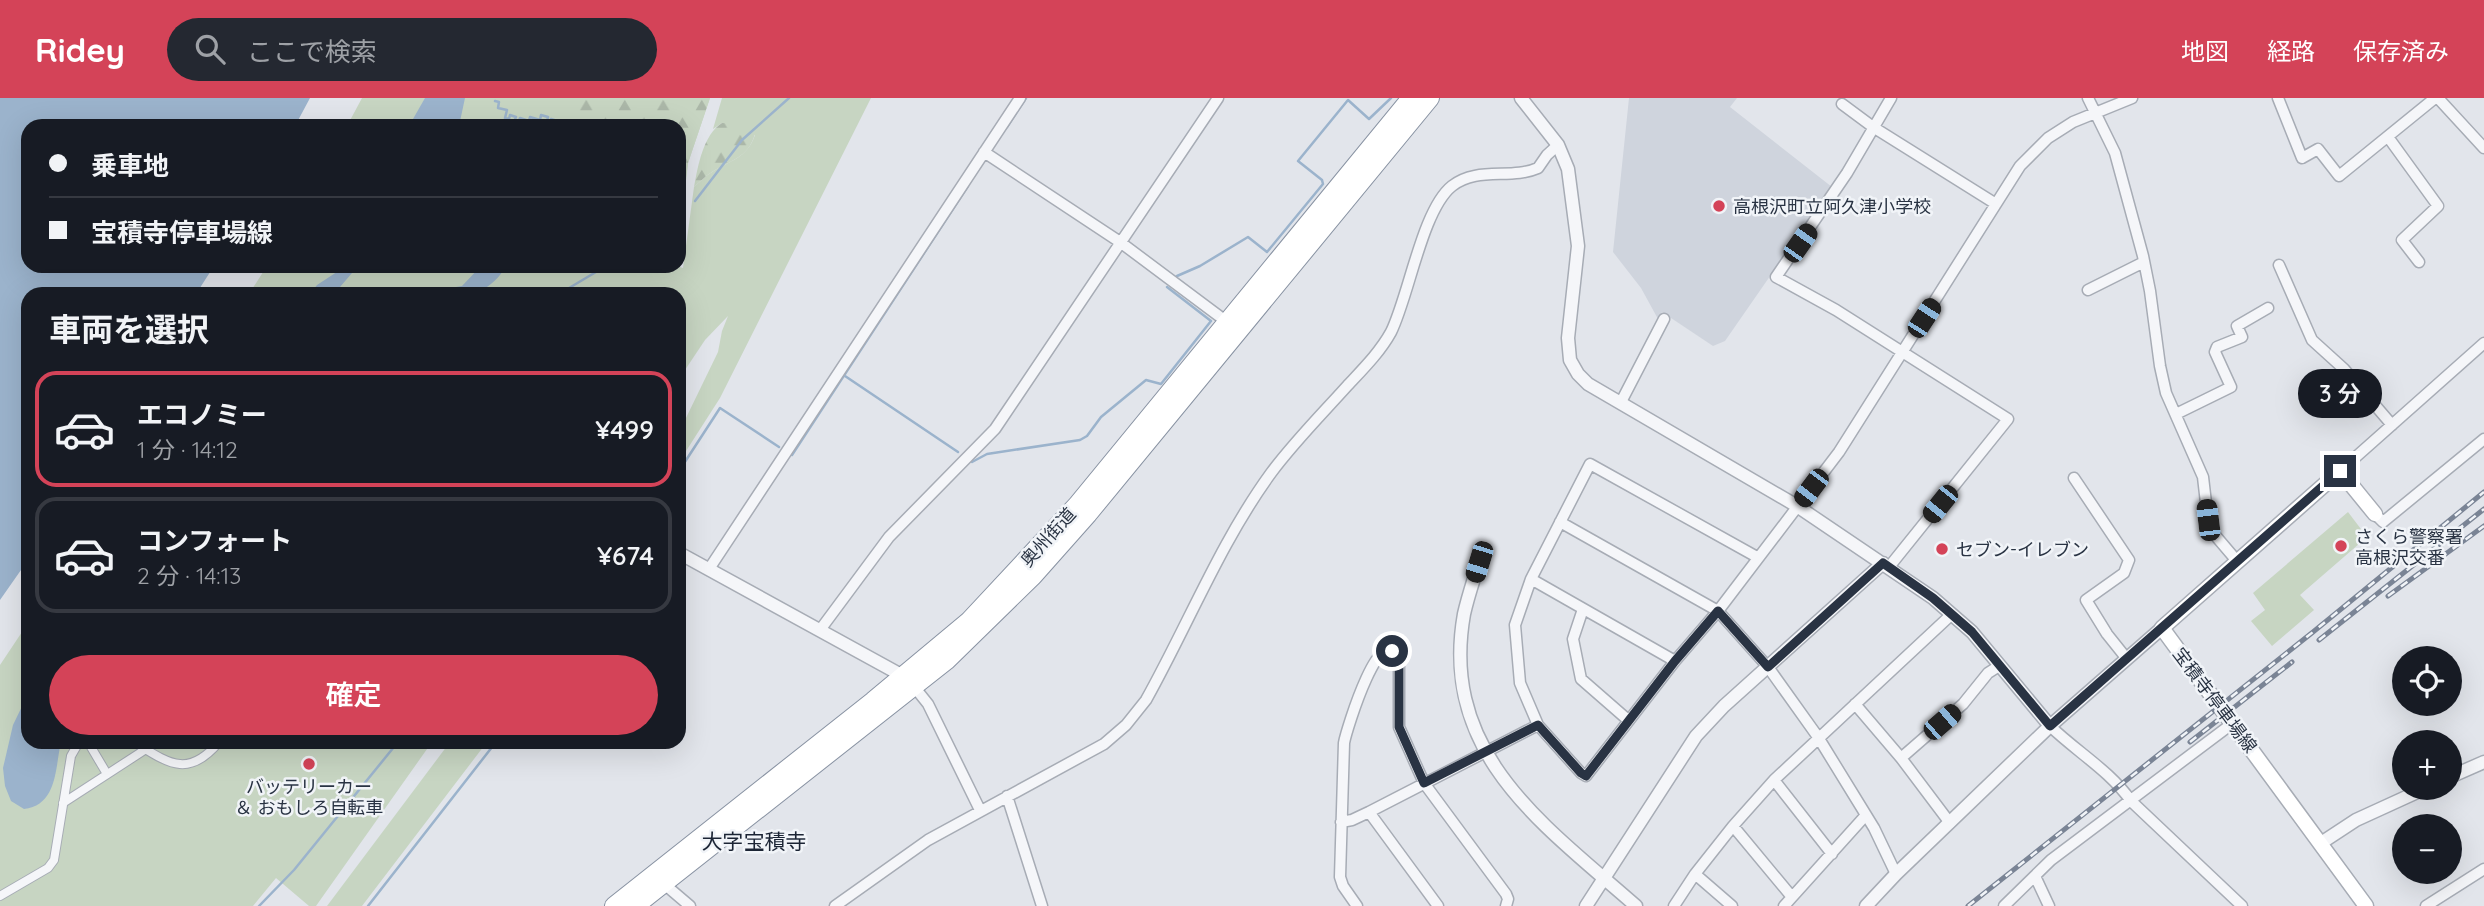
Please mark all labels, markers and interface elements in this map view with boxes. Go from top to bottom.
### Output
search box [167,18,657,81]
text: Ridey [35,29,125,70]
icon: search [191,30,229,68]
text: ここで検索 [247,35,377,68]
text: 地図 [2181,36,2229,66]
text: 経路 [2267,36,2315,66]
text: 保存済み [2353,36,2449,66]
text: 乗車地 [91,149,169,182]
place label: 高根沢町立阿久津小学校 [1733,195,1931,218]
marker: 高根沢町立阿久津小学校 [1711,198,1727,214]
text: 宝積寺停車場線 [91,216,273,249]
car [1780,220,1821,266]
car [1904,295,1945,341]
text: 車両を選択 [49,309,209,349]
callout: 3 分 [2298,370,2382,418]
text: 3 分 [2319,379,2361,408]
icon: car [53,398,116,461]
text: エコノミー [137,398,267,431]
text: ¥499 [595,413,654,446]
text: 1 分 · 14:12 [137,435,238,464]
route end [2324,455,2356,487]
car [1790,465,1833,511]
car [1919,481,1962,527]
car [2196,498,2221,542]
street label: 奥州街道 [1015,503,1081,571]
icon: car [53,524,116,587]
text: コンフォート [137,524,292,557]
place label: さくら警察署 高根沢交番 [2355,525,2463,569]
place label: セブン-イレブン [1956,538,2089,561]
marker: さくら警察署 高根沢交番 [2333,538,2349,554]
text: ¥674 [597,539,654,572]
car [1463,539,1496,585]
marker: セブン-イレブン [1934,541,1950,557]
text: 2 分 · 14:13 [137,561,241,590]
route start [1376,635,1408,667]
street label: 宝積寺停車場線 [2168,643,2262,757]
map controls [2392,646,2462,884]
button: locate [2392,646,2462,716]
button: 確定 [49,655,658,735]
car [1920,700,1965,744]
button: + [2392,730,2462,800]
marker: バッテリーカー ＆ おもしろ自転車 [301,756,317,772]
place label: バッテリーカー ＆ おもしろ自転車 [235,775,383,819]
button: − [2392,814,2462,884]
district label: 大字宝積寺 [702,828,807,854]

